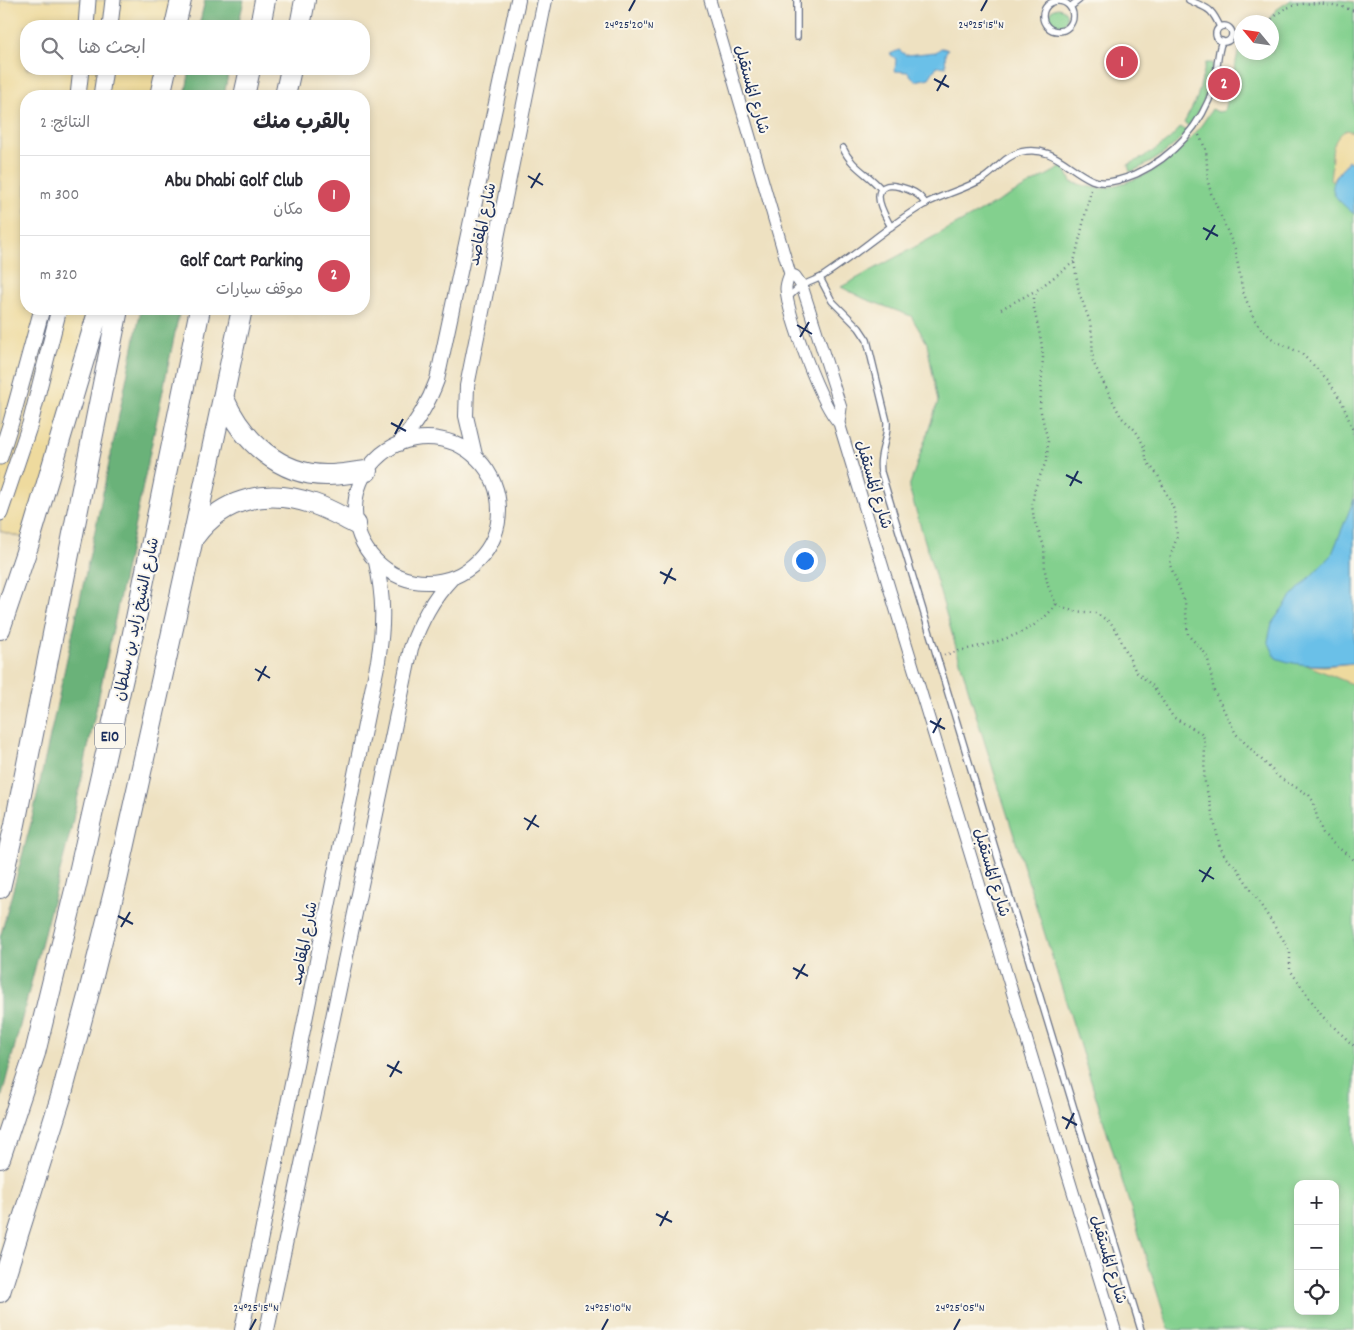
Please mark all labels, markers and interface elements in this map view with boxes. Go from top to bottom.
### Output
north arrow [1234,15,1279,60]
text: 24°25'20"N [604,17,654,34]
text: 24°25'15"N [958,17,1004,34]
search box [20,20,370,75]
icon: search [38,34,66,62]
text: ابحث هنا [78,36,146,63]
street label: شارع المُستقبل [727,42,774,137]
pin: 1 [1106,43,1138,81]
pin: 2 [1208,65,1240,103]
text: بالقرب منك [253,109,350,139]
text: النتائج: 2 [40,112,90,135]
text: Abu Dhabi Golf Club [164,169,303,196]
street label: شارع المقاصد [463,181,503,268]
text: 300 m [40,184,79,207]
text: 1 [332,184,336,207]
text: مكان [273,199,303,222]
text: Golf Cart Parking [180,249,303,276]
text: 320 m [40,264,78,287]
text: 2 [331,264,338,287]
text: موقف سيارات [216,279,303,302]
street label: شارع المُستقبل [848,437,897,532]
street label: شارع الشيخ زايد بن سلطان [109,536,166,704]
your location [792,548,818,574]
road number: E10 [95,724,125,748]
street label: شارع المُستقبل [966,825,1015,920]
street label: شارع المقاصد [286,900,325,987]
map controls [1294,1180,1339,1315]
button: + [1294,1180,1339,1225]
street label: شارع المُستقبل [1083,1212,1132,1307]
button: − [1294,1225,1339,1270]
button: locate [1294,1270,1339,1315]
text: 24°25'15"N [233,1300,279,1317]
text: 24°25'10"N [585,1300,631,1317]
text: 24°25'05"N [935,1300,985,1317]

